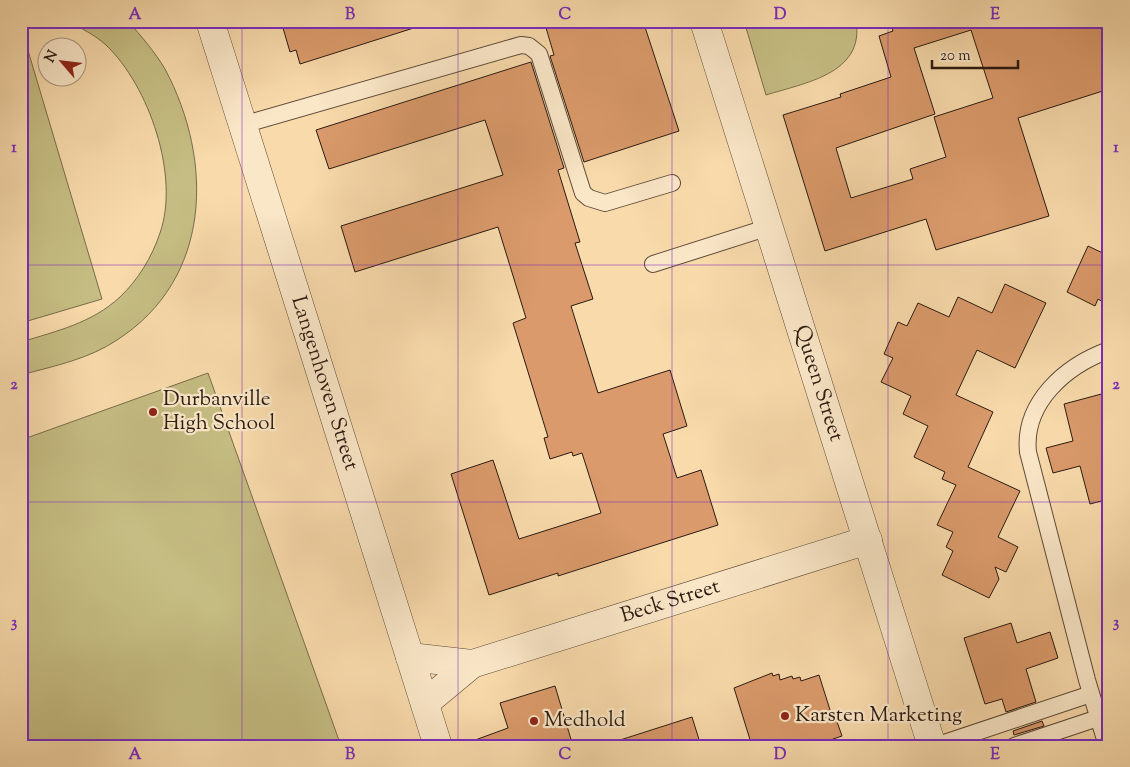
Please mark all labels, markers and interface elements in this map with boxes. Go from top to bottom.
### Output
text: A [129,4,142,27]
text: B [345,4,355,27]
text: C [559,4,572,27]
text: D [774,4,787,27]
text: E [990,4,1000,27]
north arrow [38,38,88,88]
scale bar [932,38,1019,70]
text: 20 m [940,46,971,67]
text: N [41,47,64,66]
text: 1 [11,137,17,160]
text: 1 [1113,137,1119,160]
street label: Langenhoven Street [282,293,366,474]
street label: Queen Street [786,322,850,445]
text: 2 [10,374,18,397]
text: 2 [1112,374,1120,397]
place label: Durbanville High School [163,385,275,439]
marker: Durbanville High School [147,406,159,418]
street label: Beck Street [617,572,724,632]
text: 3 [11,612,18,635]
text: 3 [1113,612,1120,635]
place label: Karsten Marketing [795,701,962,731]
place label: Medhold [544,706,626,736]
marker: Karsten Marketing [779,710,791,722]
marker: Medhold [528,715,540,727]
text: A [129,744,142,767]
text: B [345,744,355,767]
text: C [559,744,572,767]
text: D [774,744,787,767]
text: E [990,744,1000,767]

